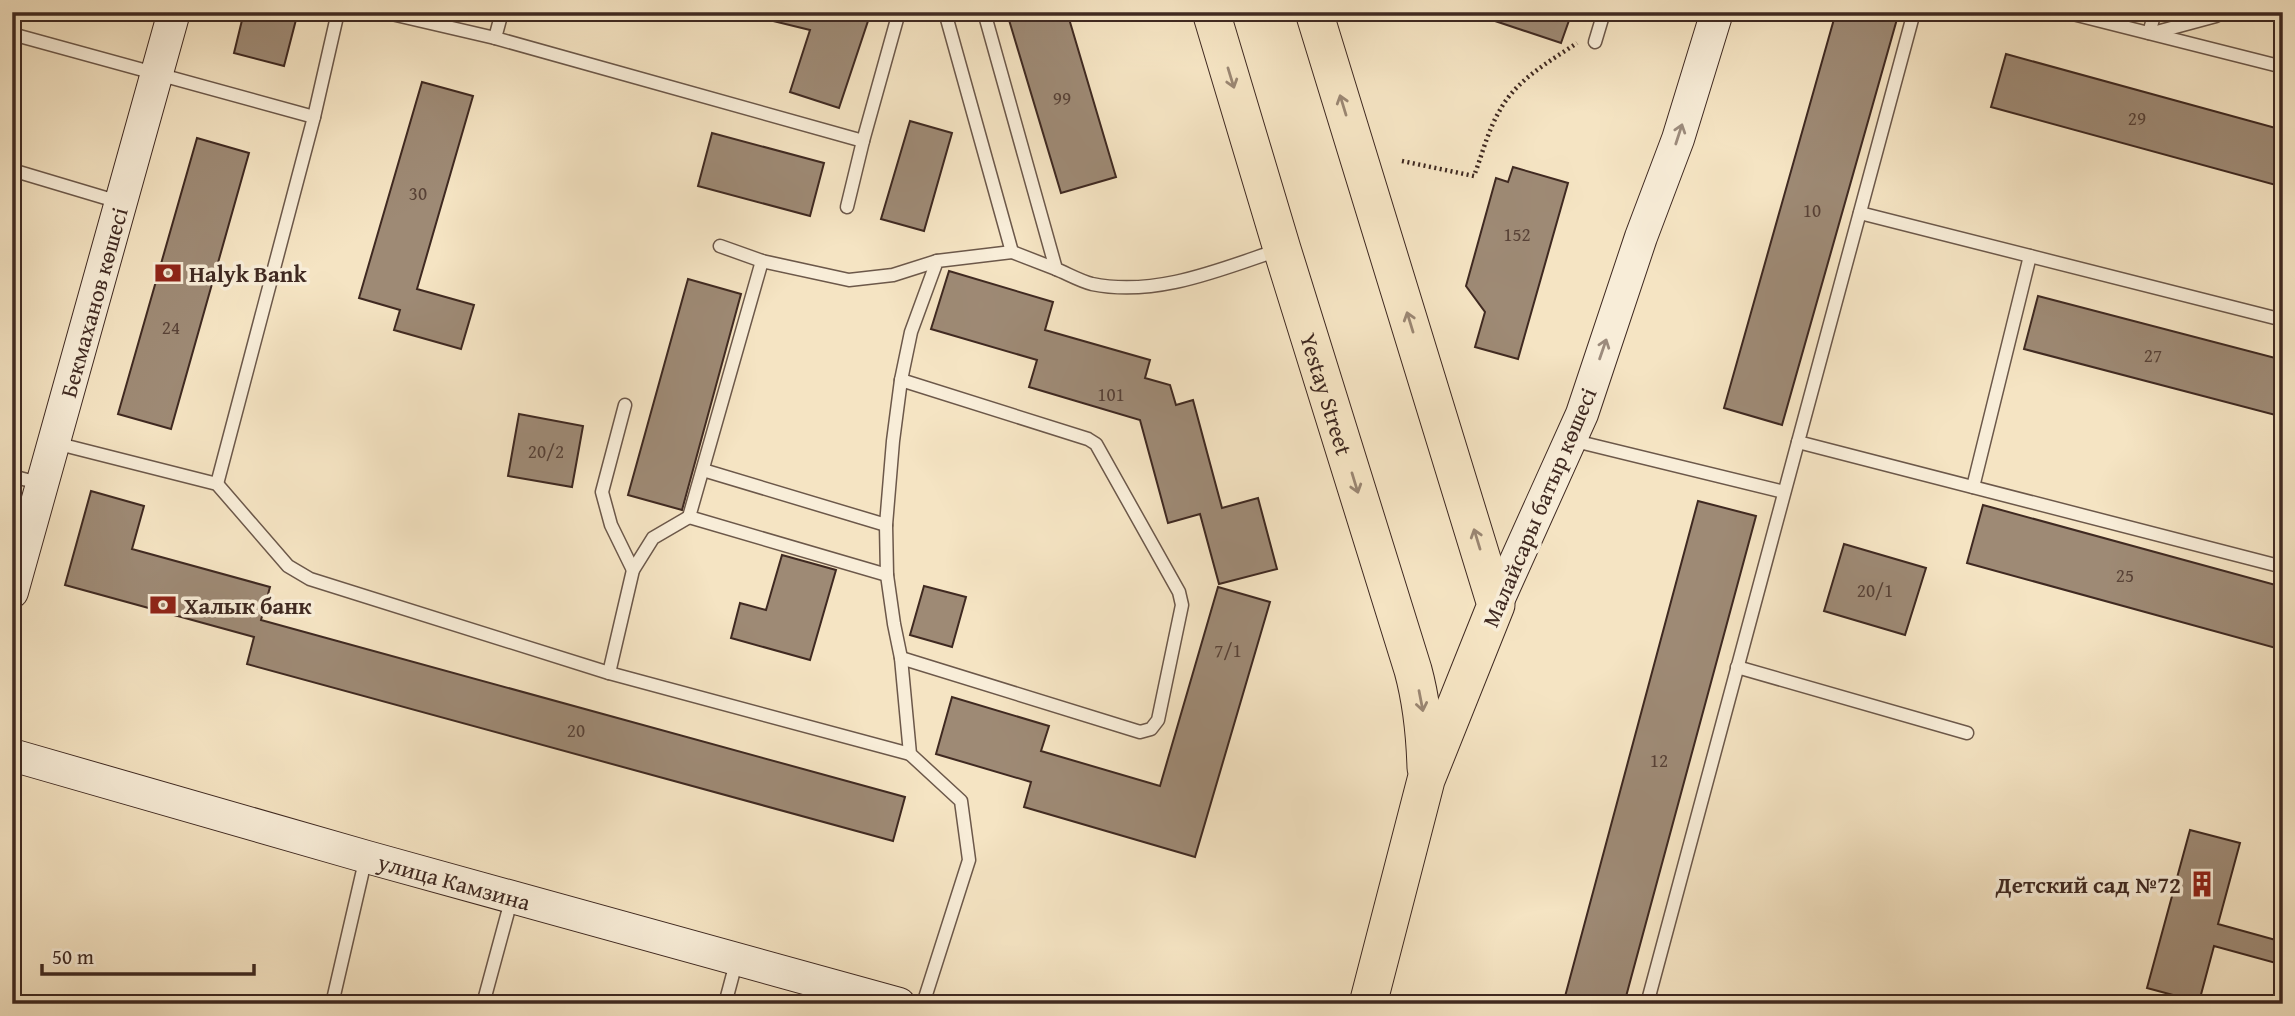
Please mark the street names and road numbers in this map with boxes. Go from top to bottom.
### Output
street label: Бекмаханов көшесі [51,203,135,401]
street label: Yestay Street [1293,329,1362,459]
street label: Малайсары батыр көшесі [1474,382,1604,632]
street label: улица Камзина [373,844,534,918]

